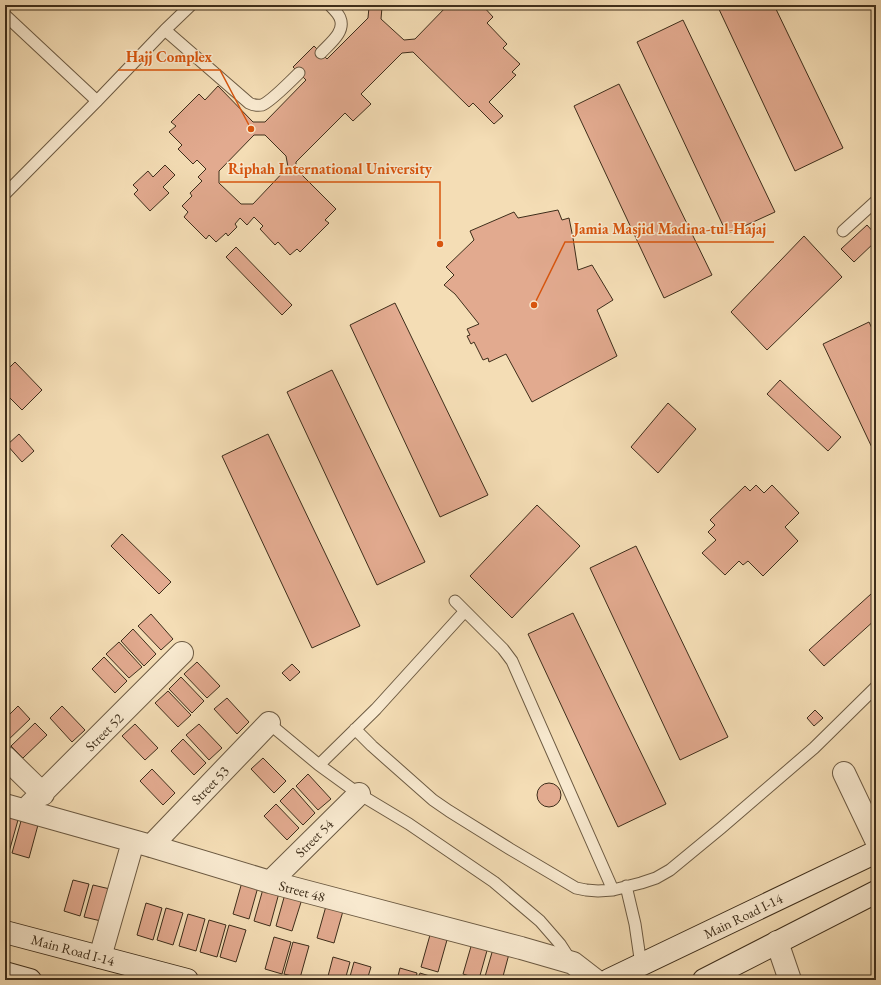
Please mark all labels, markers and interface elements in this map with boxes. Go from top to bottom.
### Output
callout: Hajj Complex [118,43,220,70]
text: Hajj Complex [126,47,212,66]
callout: Riphah International University [220,155,440,182]
text: Riphah International University [228,159,433,178]
callout: Jamia Masjid Madina-tul-Hajaj [565,215,774,242]
text: Jamia Masjid Madina-tul-Hajaj [572,219,766,238]
street label: Street 52 [81,709,127,755]
street label: Street 53 [187,762,233,808]
street label: Street 54 [291,815,337,861]
street label: Street 48 [277,876,327,906]
street label: Main Road I-14 [701,889,786,943]
street label: Main Road I-14 [29,930,117,970]

